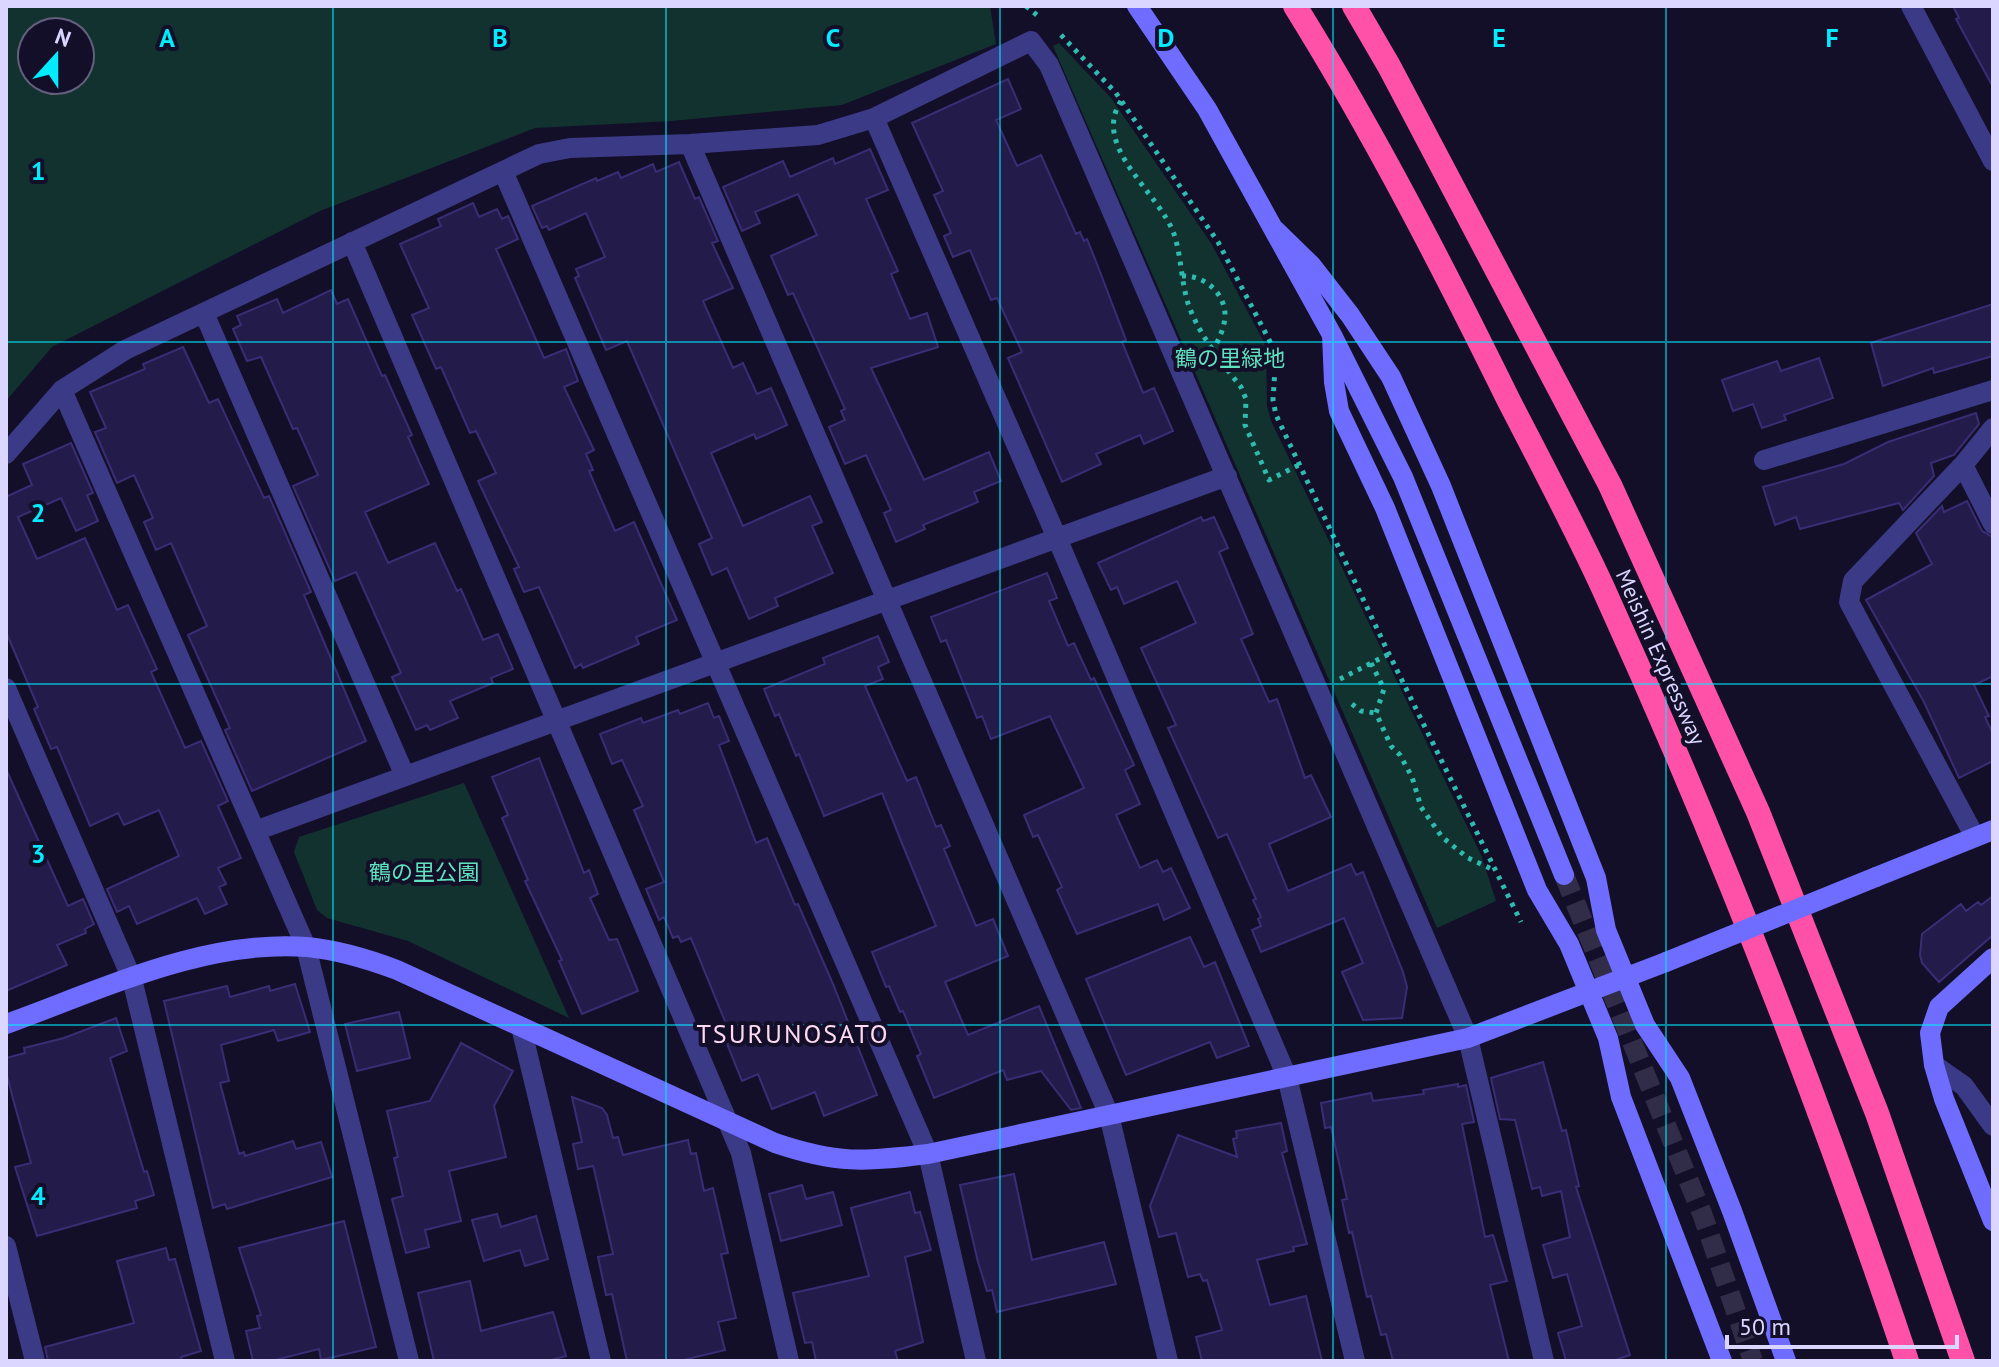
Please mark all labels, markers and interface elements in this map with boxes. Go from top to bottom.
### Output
north arrow [16,16,96,96]
text: A [159,21,175,54]
text: B [492,21,508,54]
text: C [826,21,840,54]
text: D [1158,21,1174,54]
text: E [1492,21,1506,54]
text: F [1825,21,1839,54]
text: N [51,22,75,53]
text: 1 [31,154,45,187]
park label: 鶴の里緑地 [1175,344,1285,372]
text: 2 [31,496,45,529]
street label: Meishin Expressway [1610,565,1713,750]
text: 3 [31,837,45,870]
park label: 鶴の里公園 [369,858,479,886]
district label: TSURUNOSATO [696,1017,890,1050]
text: 4 [31,1179,46,1212]
scale bar [1727,1299,1957,1349]
text: 50 m [1739,1311,1791,1342]

